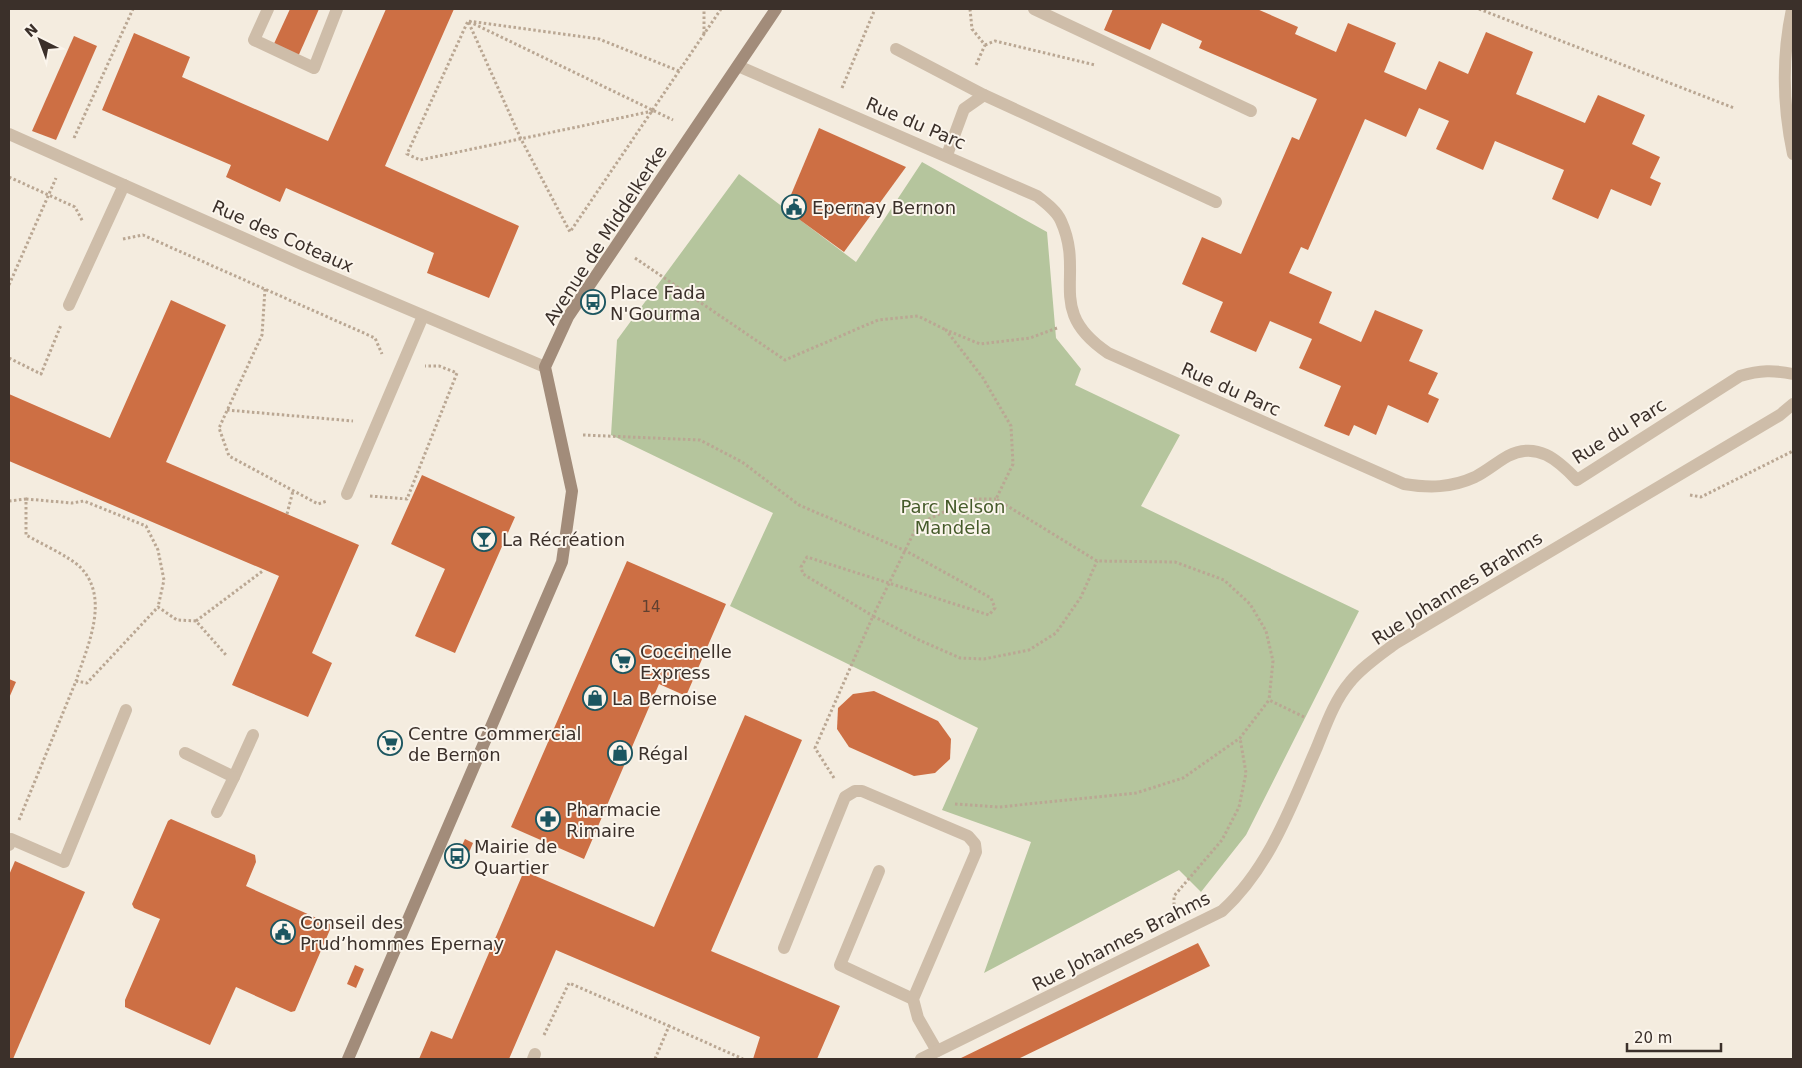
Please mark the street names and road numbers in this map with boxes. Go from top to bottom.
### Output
street label: Rue du Parc [863,93,969,153]
street label: Avenue de Middelkerke [539,141,671,329]
street label: Rue des Coteaux [209,195,357,277]
street label: Rue du Parc [1178,358,1284,420]
street label: Rue du Parc [1568,394,1670,468]
street label: Rue Johannes Brahms [1368,527,1546,649]
street label: Rue Johannes Brahms [1029,887,1213,995]

